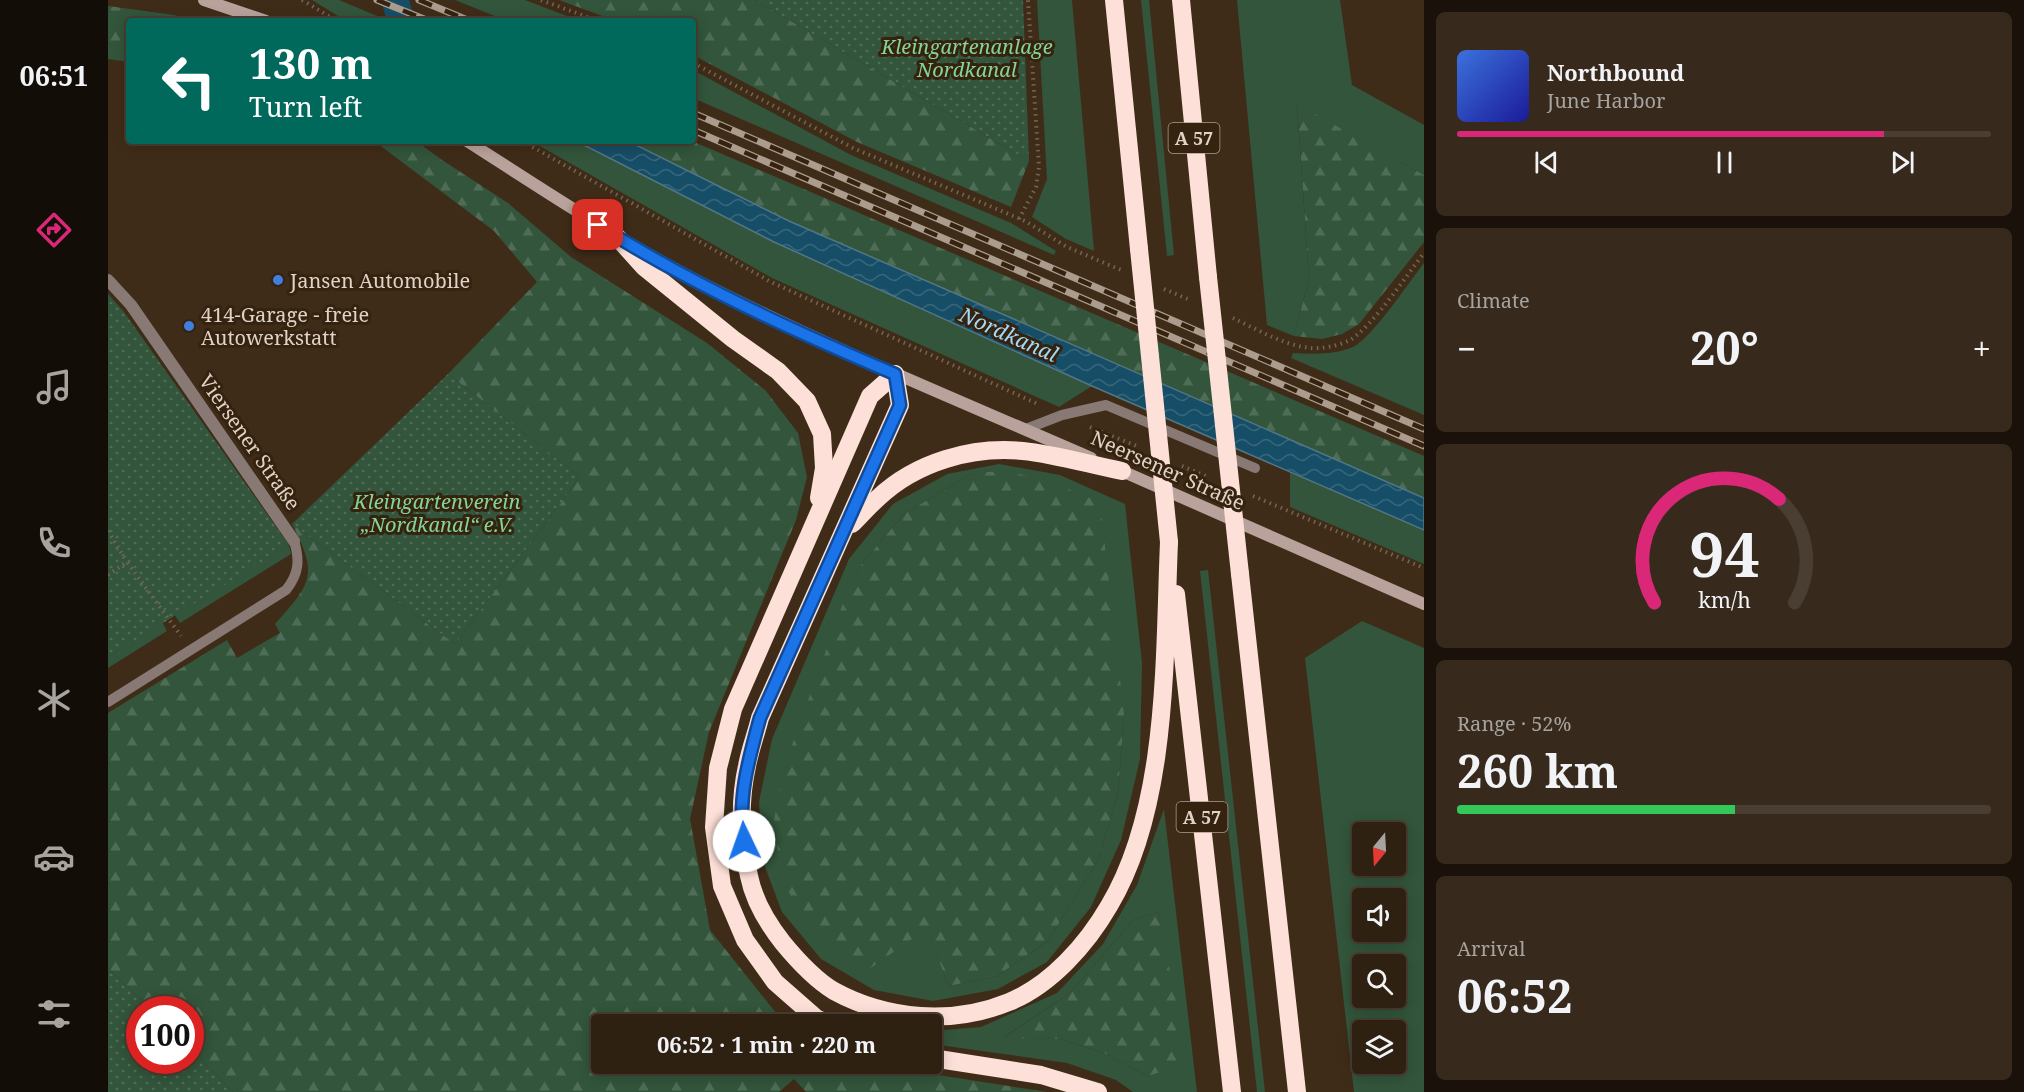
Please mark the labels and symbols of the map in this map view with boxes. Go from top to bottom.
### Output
park label: Kleingartenanlage Nordkanal [880,33,1053,83]
road number: A 57 [1168,123,1220,153]
pin [572,199,623,250]
place label: Jansen Automobile [289,267,470,294]
marker: Jansen Automobile [271,273,285,287]
water label: Nordkanal [954,299,1063,368]
place label: 414-Garage - freie Autowerkstatt [201,301,369,351]
marker: 414-Garage - freie Autowerkstatt [182,319,196,333]
street label: Viersener Straße [193,369,307,515]
street label: Neersener Straße [1087,424,1249,516]
park label: Kleingartenverein „Nordkanal“ e.V. [353,488,520,538]
road number: A 57 [1176,802,1228,832]
position arrow [712,809,776,873]
north arrow [1352,822,1406,876]
speed limit sign: 100 [126,996,204,1074]

